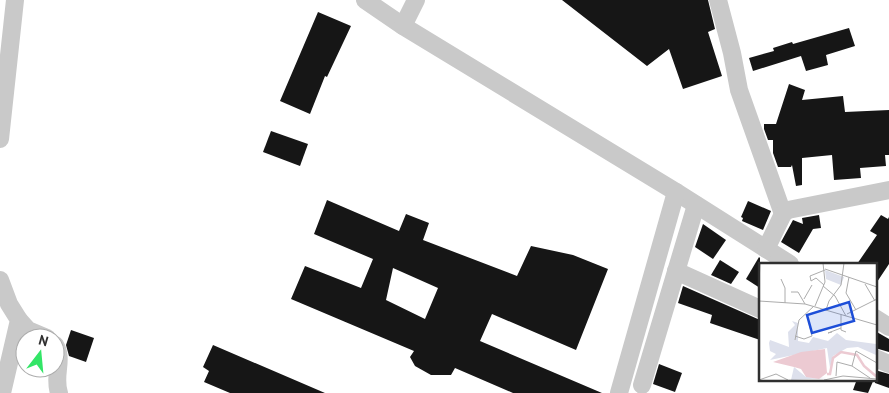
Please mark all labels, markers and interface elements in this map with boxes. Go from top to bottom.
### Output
inset map [759,263,876,380]
north arrow [15,328,65,378]
text: N [37,331,50,350]

